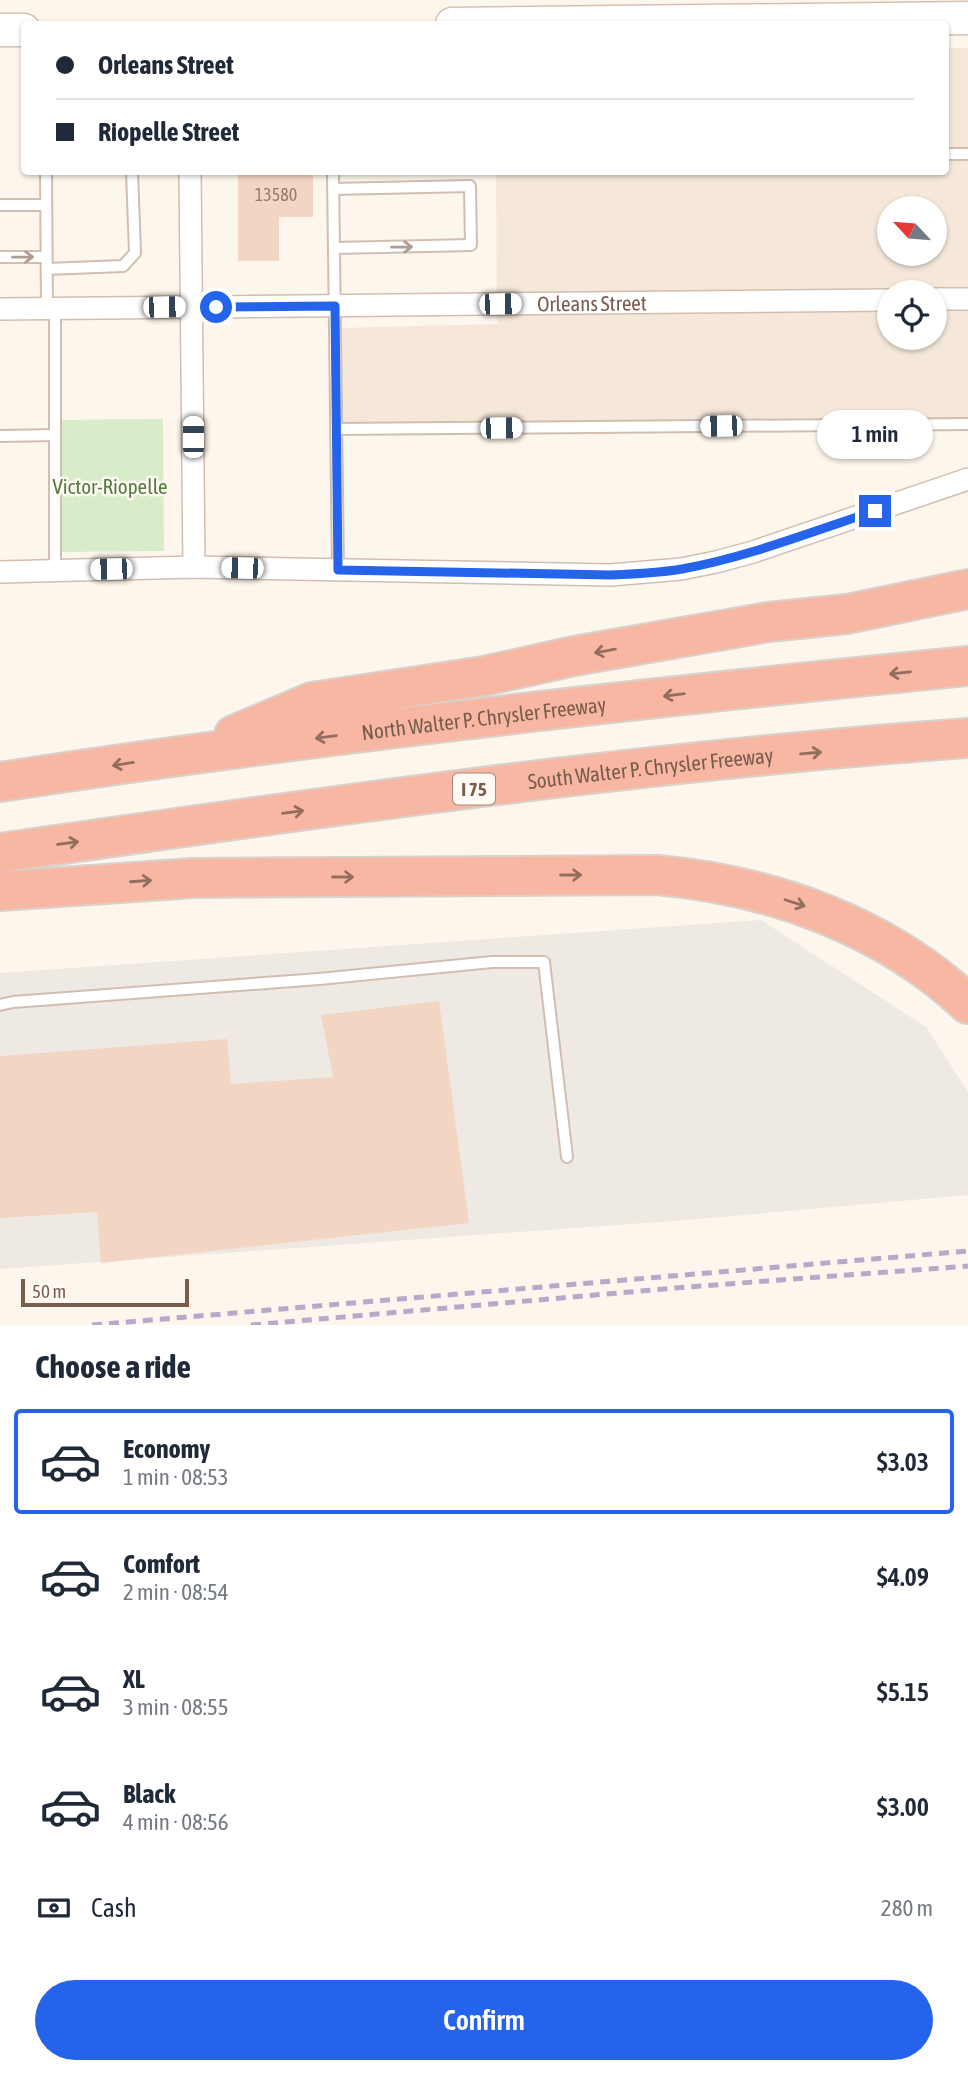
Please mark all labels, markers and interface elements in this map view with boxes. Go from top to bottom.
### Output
text: Orleans Street [98,50,234,80]
text: Riopelle Street [98,117,239,147]
house number: 13580 [255,184,297,205]
north arrow [877,196,947,266]
map controls [877,196,947,350]
one-way arrow [390,240,413,254]
one-way arrow [11,250,34,264]
button: locate [877,280,947,350]
street label: Orleans Street [537,290,647,316]
route start [200,291,232,323]
car [479,293,522,315]
car [143,296,186,318]
callout: 1 min [817,410,933,458]
car [700,415,743,437]
car [183,416,204,458]
car [480,417,523,439]
text: 1 min [852,421,898,447]
park label: Victor-Riopelle [52,474,168,498]
route end [859,495,891,527]
car [221,557,264,579]
car [90,558,133,580]
one-way arrow [594,645,617,658]
one-way arrow [889,667,912,680]
one-way arrow [663,689,686,702]
street label: North Walter P. Chrysler Freeway [360,692,608,744]
one-way arrow [315,731,338,744]
street label: South Walter P. Chrysler Freeway [526,742,775,793]
one-way arrow [799,746,822,759]
one-way arrow [112,757,135,770]
road number: I 75 [453,774,495,804]
one-way arrow [281,805,304,818]
one-way arrow [56,837,78,850]
one-way arrow [559,868,582,882]
one-way arrow [332,870,355,884]
one-way arrow [130,875,153,888]
one-way arrow [784,898,806,910]
scale bar [21,1276,189,1308]
text: 50 m [32,1280,66,1302]
text: Choose a ride [35,1348,191,1385]
icon: car [39,1430,102,1493]
text: Economy [123,1434,210,1464]
text: $3.03 [877,1447,929,1477]
text: 1 min · 08:53 [123,1464,229,1490]
icon: car [39,1545,102,1608]
text: Comfort [123,1549,200,1579]
text: $4.09 [877,1562,929,1592]
text: 2 min · 08:54 [123,1579,229,1605]
icon: car [39,1660,102,1723]
text: XL [123,1664,145,1694]
text: $5.15 [877,1677,929,1707]
text: 3 min · 08:55 [123,1694,229,1720]
icon: car [39,1775,102,1838]
text: Black [123,1779,175,1809]
text: $3.00 [877,1792,929,1822]
text: 4 min · 08:56 [123,1809,229,1835]
icon: cash [35,1889,73,1927]
text: Cash [91,1893,137,1923]
text: 280 m [881,1895,933,1921]
button: Confirm [35,1980,933,2060]

